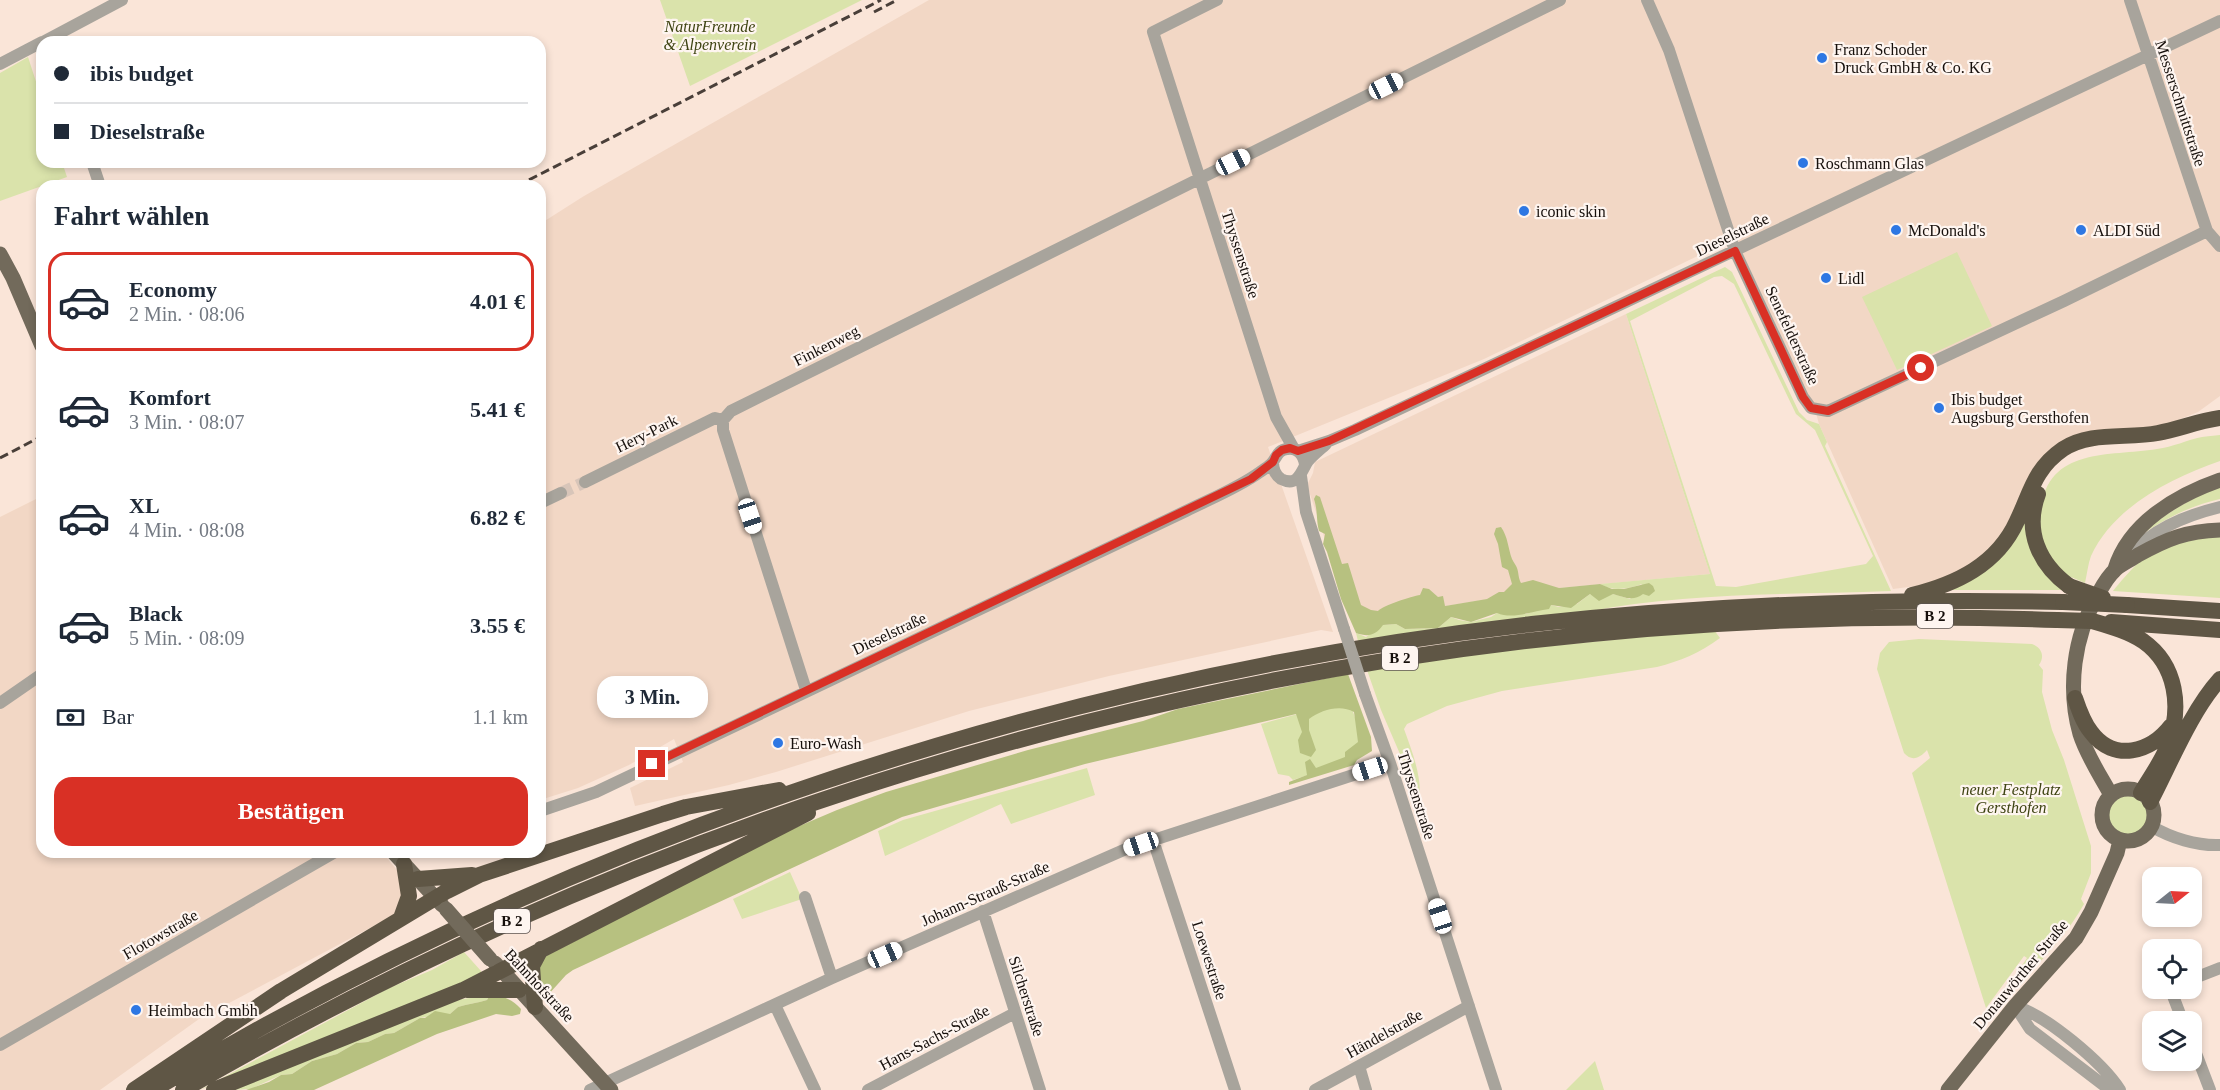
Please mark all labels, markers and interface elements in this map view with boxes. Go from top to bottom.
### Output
park label: NaturFreunde & Alpenverein [664,18,756,54]
street label: Messerschmittstraße [2152,38,2209,168]
place label: Franz Schoder Druck GmbH & Co. KG [1834,41,1992,76]
marker: Franz Schoder Druck GmbH & Co. KG [1815,51,1829,65]
text: ibis budget [90,61,193,86]
car [1366,70,1406,102]
text: Dieselstraße [90,119,205,144]
car [1213,146,1253,178]
place label: Roschmann Glas [1815,155,1924,172]
marker: Roschmann Glas [1796,156,1810,170]
text: Fahrt wählen [54,201,209,231]
place label: iconic skin [1536,203,1606,220]
marker: iconic skin [1517,204,1531,218]
street label: Thyssenstraße [1217,208,1263,301]
street label: Dieselstraße [1693,209,1771,259]
place label: McDonald's [1908,222,1986,239]
place label: ALDI Süd [2093,222,2160,239]
marker: McDonald's [1889,223,1903,237]
marker: ALDI Süd [2074,223,2088,237]
place label: Lidl [1838,270,1865,287]
marker: Lidl [1819,271,1833,285]
icon: car [57,275,111,329]
text: Economy [129,277,217,302]
street label: Senefelderstraße [1762,283,1823,387]
text: 4.01 € [470,289,525,314]
text: 2 Min. · 08:06 [129,303,245,325]
street label: Finkenweg [791,322,862,370]
route start [1907,354,1934,381]
icon: car [57,383,111,437]
text: Komfort [129,385,211,410]
place label: Ibis budget Augsburg Gersthofen [1951,391,2089,427]
text: 5.41 € [470,397,525,422]
marker: Ibis budget Augsburg Gersthofen [1932,401,1946,415]
text: 3 Min. · 08:07 [129,411,245,433]
street label: Hery-Park [613,411,680,457]
icon: car [57,491,111,545]
text: XL [129,493,160,518]
car [736,496,764,536]
text: 6.82 € [470,505,525,530]
text: 4 Min. · 08:08 [129,519,245,541]
icon: car [57,599,111,653]
text: Black [129,601,183,626]
road number: B 2 [1917,604,1953,628]
street label: Dieselstraße [850,609,929,658]
text: 3.55 € [470,613,525,638]
text: 5 Min. · 08:09 [129,627,245,649]
road number: B 2 [1382,646,1418,670]
callout: 3 Min. [596,677,708,719]
text: 3 Min. [625,686,680,708]
icon: cash [54,701,87,734]
text: Bar [102,704,134,729]
text: 1.1 km [472,706,528,728]
place label: Euro-Wash [790,735,862,752]
marker: Euro-Wash [771,736,785,750]
street label: Thyssenstraße [1393,749,1439,842]
route end [638,750,665,777]
car [1350,755,1390,783]
button: Bestätigen [54,777,528,846]
park label: neuer Festplatz Gersthofen [1961,781,2061,817]
car [1121,830,1161,858]
street label: Johann-Strauß-Straße [918,857,1052,929]
north arrow [2142,867,2202,927]
map controls [2142,867,2202,1071]
car [1426,896,1454,936]
street label: Flotowstraße [120,906,201,963]
road number: B 2 [494,909,530,933]
street label: Donauwörther Straße [1970,916,2071,1032]
street label: Loewestraße [1189,919,1230,1002]
car [865,939,905,971]
button: locate [2142,939,2202,999]
street label: Bahnhofstraße [502,945,578,1025]
street label: Silcherstraße [1006,954,1048,1039]
street label: Hans-Sachs-Straße [876,1001,992,1074]
place label: Heimbach Gmbh [148,1002,258,1019]
marker: Heimbach Gmbh [129,1003,143,1017]
street label: Händelstraße [1343,1006,1425,1061]
button: layers [2142,1011,2202,1071]

